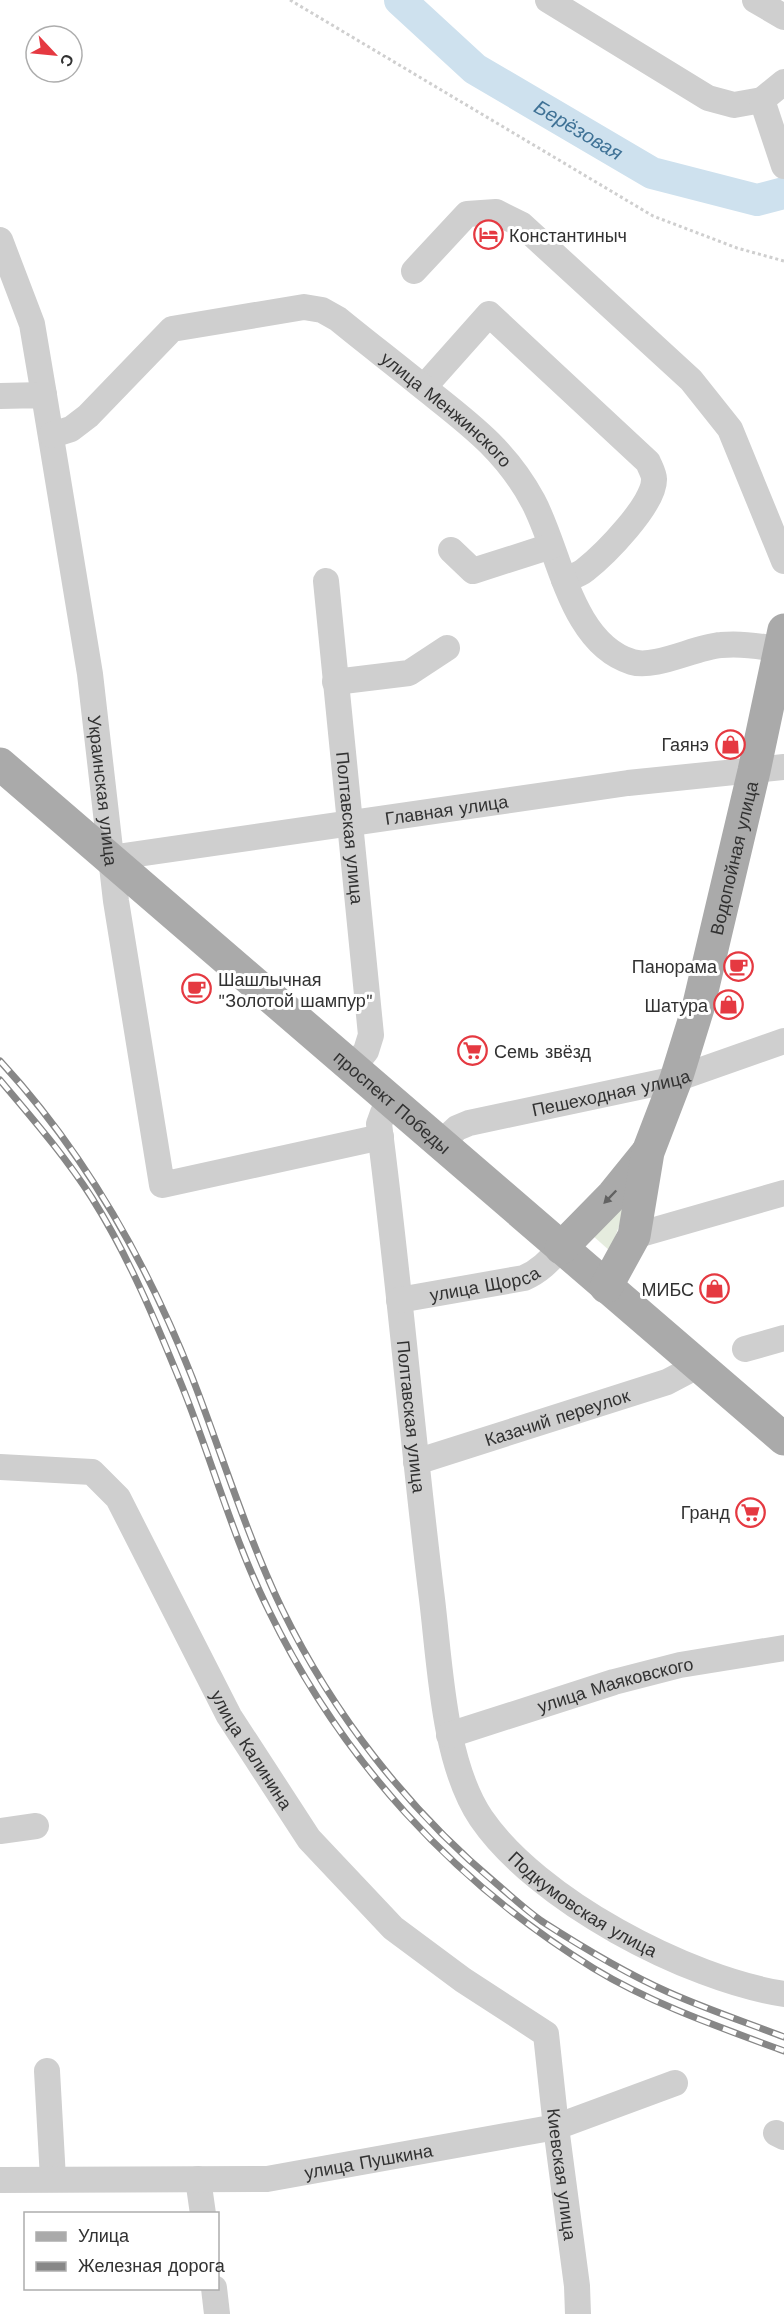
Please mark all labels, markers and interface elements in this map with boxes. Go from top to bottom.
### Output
north arrow [24,24,84,84]
text: С [56,51,78,70]
water label: Берёзовая [530,95,627,165]
hotel icon: Константиныч [472,219,504,251]
place label: Константиныч [509,225,627,246]
street label: улица Менжинского [377,347,517,471]
street label: Украинская улица [84,714,122,868]
shop icon: Гаянэ [714,728,746,760]
place label: Гаянэ [661,734,709,755]
street label: Полтавская улица [332,751,369,906]
street label: Водопойная улица [705,778,762,937]
street label: Главная улица [384,790,510,829]
cafe icon: Панорама [722,950,754,982]
place label: Панорама [632,956,718,977]
place label: Шашлычная "Золотой шампур" [218,969,373,1011]
cafe icon: Шашлычная "Золотой шампур" [181,973,213,1005]
shop icon: Шатура [713,989,745,1021]
place label: Шатура [645,995,709,1016]
supermarket icon: Семь звёзд [457,1035,489,1067]
place label: Семь звёзд [494,1041,592,1062]
street label: проспект Победы [330,1046,455,1158]
street label: Пешеходная улица [530,1064,694,1120]
one-way arrow [604,1189,618,1203]
street label: улица Щорса [428,1261,544,1305]
shop icon: МИБС [699,1273,731,1305]
place label: МИБС [641,1279,694,1300]
street label: Полтавская улица [393,1339,430,1495]
street label: Казачий переулок [482,1384,632,1450]
supermarket icon: Гранд [735,1496,767,1528]
place label: Гранд [681,1502,730,1523]
street label: улица Маяковского [535,1653,695,1716]
street label: улица Калинина [207,1686,298,1814]
street label: Подкумовская улица [505,1847,661,1961]
street label: Киевская улица [544,2107,581,2242]
street label: улица Пушкина [303,2139,435,2183]
legend [24,2212,219,2290]
text: Улица [78,2225,130,2246]
text: Железная дорога [78,2255,226,2276]

